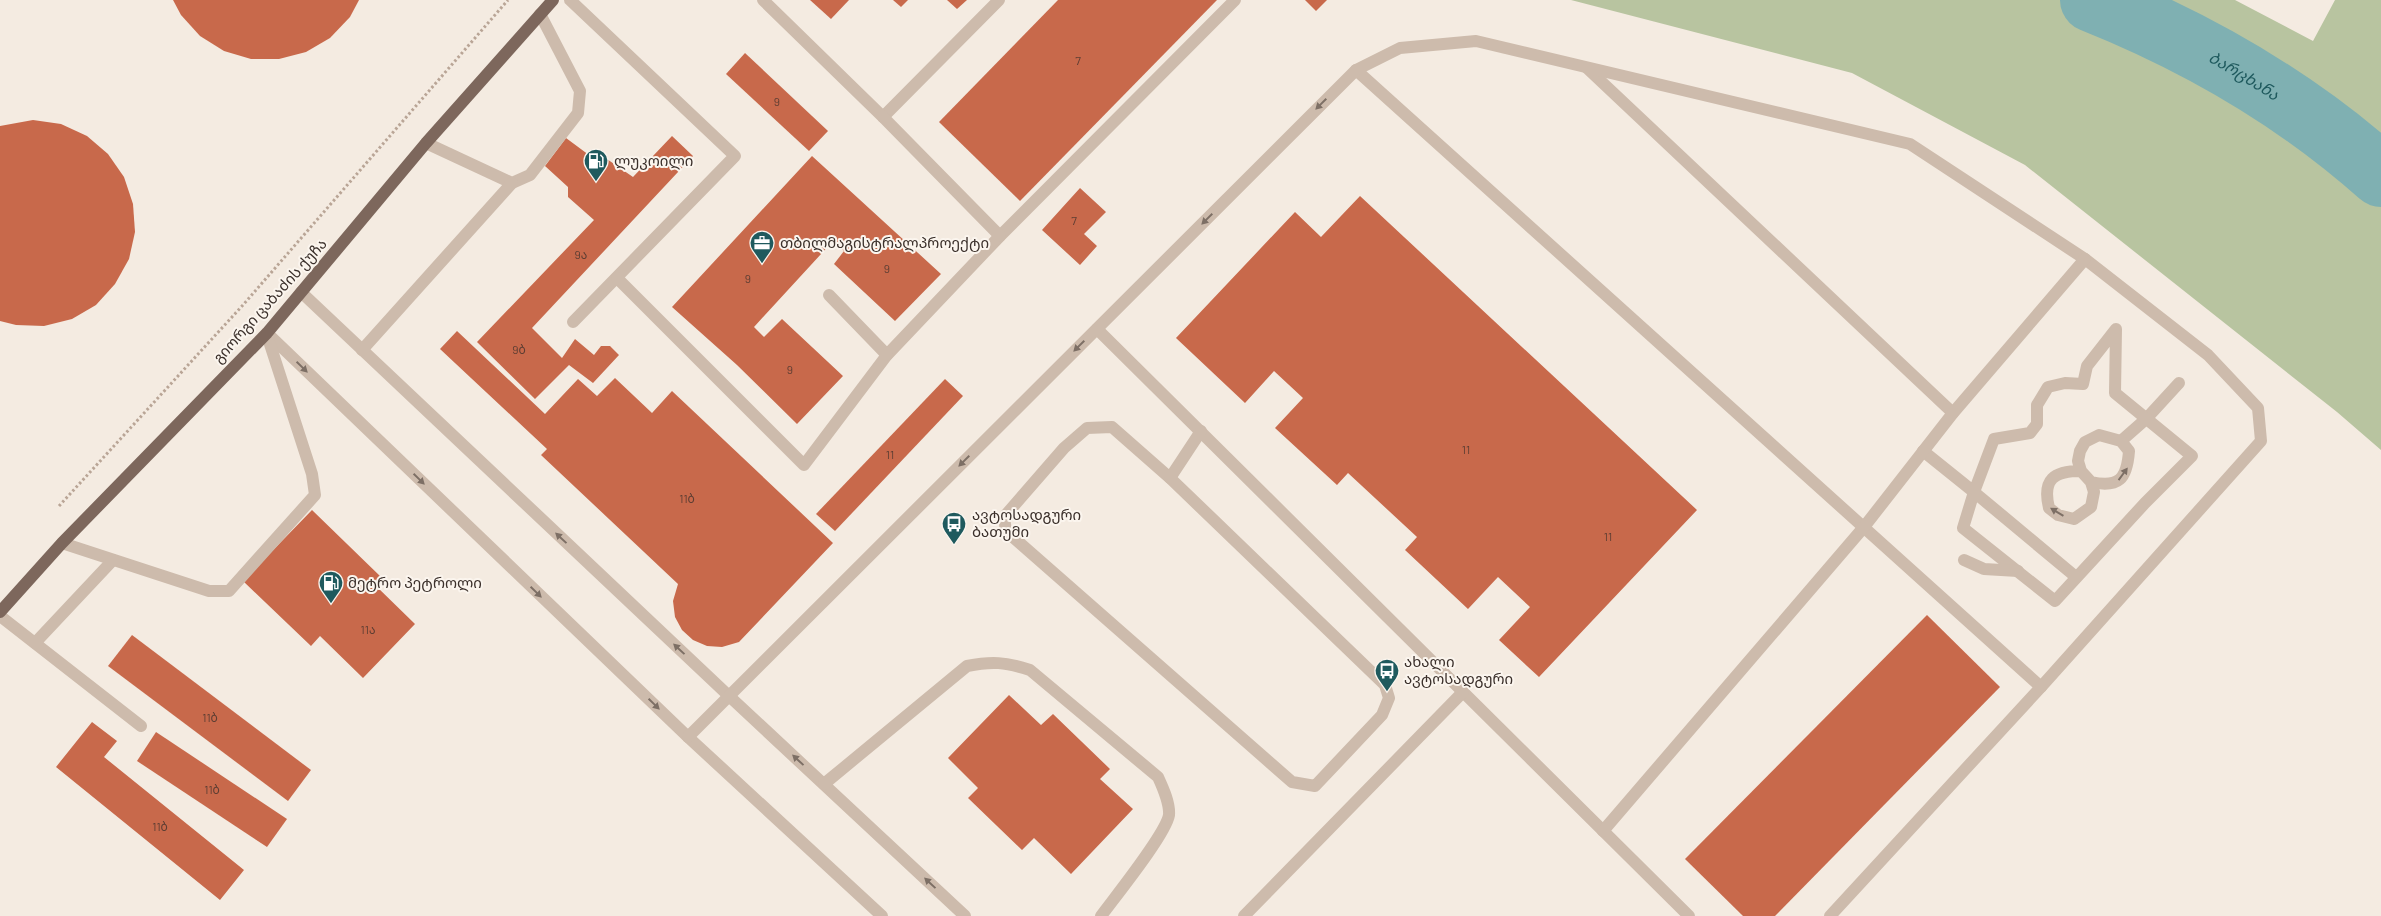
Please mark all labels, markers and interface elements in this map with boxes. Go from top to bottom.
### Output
water label: ბარცხანა [2206,47,2283,104]
house number: 7 [1075,53,1081,67]
house number: 9 [774,94,780,108]
one-way arrow [1316,98,1328,110]
fuel station icon: ლუკოილი [583,148,609,182]
place label: ლუკოილი [614,151,693,170]
house number: 7 [1071,213,1077,227]
one-way arrow [1201,213,1213,225]
office icon: თბილმაგისტრალპროექტი [749,230,775,264]
place label: თბილმაგისტრალპროექტი [780,233,989,252]
street label: გიორგი ცაბაძის ქუჩა [209,234,331,367]
house number: 9ა [575,247,587,261]
house number: 9 [884,261,890,275]
house number: 9 [745,271,751,285]
one-way arrow [1074,340,1086,352]
house number: 9ბ [512,342,526,356]
one-way arrow [296,361,308,373]
house number: 9 [787,362,793,376]
house number: 11 [1462,442,1470,456]
house number: 11 [886,447,894,461]
one-way arrow [959,455,971,467]
one-way arrow [2118,467,2128,481]
one-way arrow [413,473,425,485]
house number: 11ბ [679,491,695,505]
place label: ავტოსადგური ბათუმი [972,505,1081,541]
one-way arrow [2049,508,2064,516]
bus stop icon: ავტოსადგური ბათუმი [941,511,967,545]
house number: 11 [1604,529,1612,543]
one-way arrow [555,532,567,544]
fuel station icon: მეტრო პეტროლი [318,570,344,604]
place label: მეტრო პეტროლი [348,573,482,592]
one-way arrow [530,586,542,598]
house number: 11ა [360,622,376,636]
one-way arrow [674,643,686,655]
place label: ახალი ავტოსადგური [1404,652,1513,688]
bus stop icon: ახალი ავტოსადგური [1374,658,1400,692]
one-way arrow [647,698,659,710]
house number: 11ბ [202,710,218,724]
one-way arrow [792,754,804,766]
house number: 11ბ [204,782,220,796]
house number: 11ბ [152,819,168,833]
one-way arrow [924,877,936,889]

